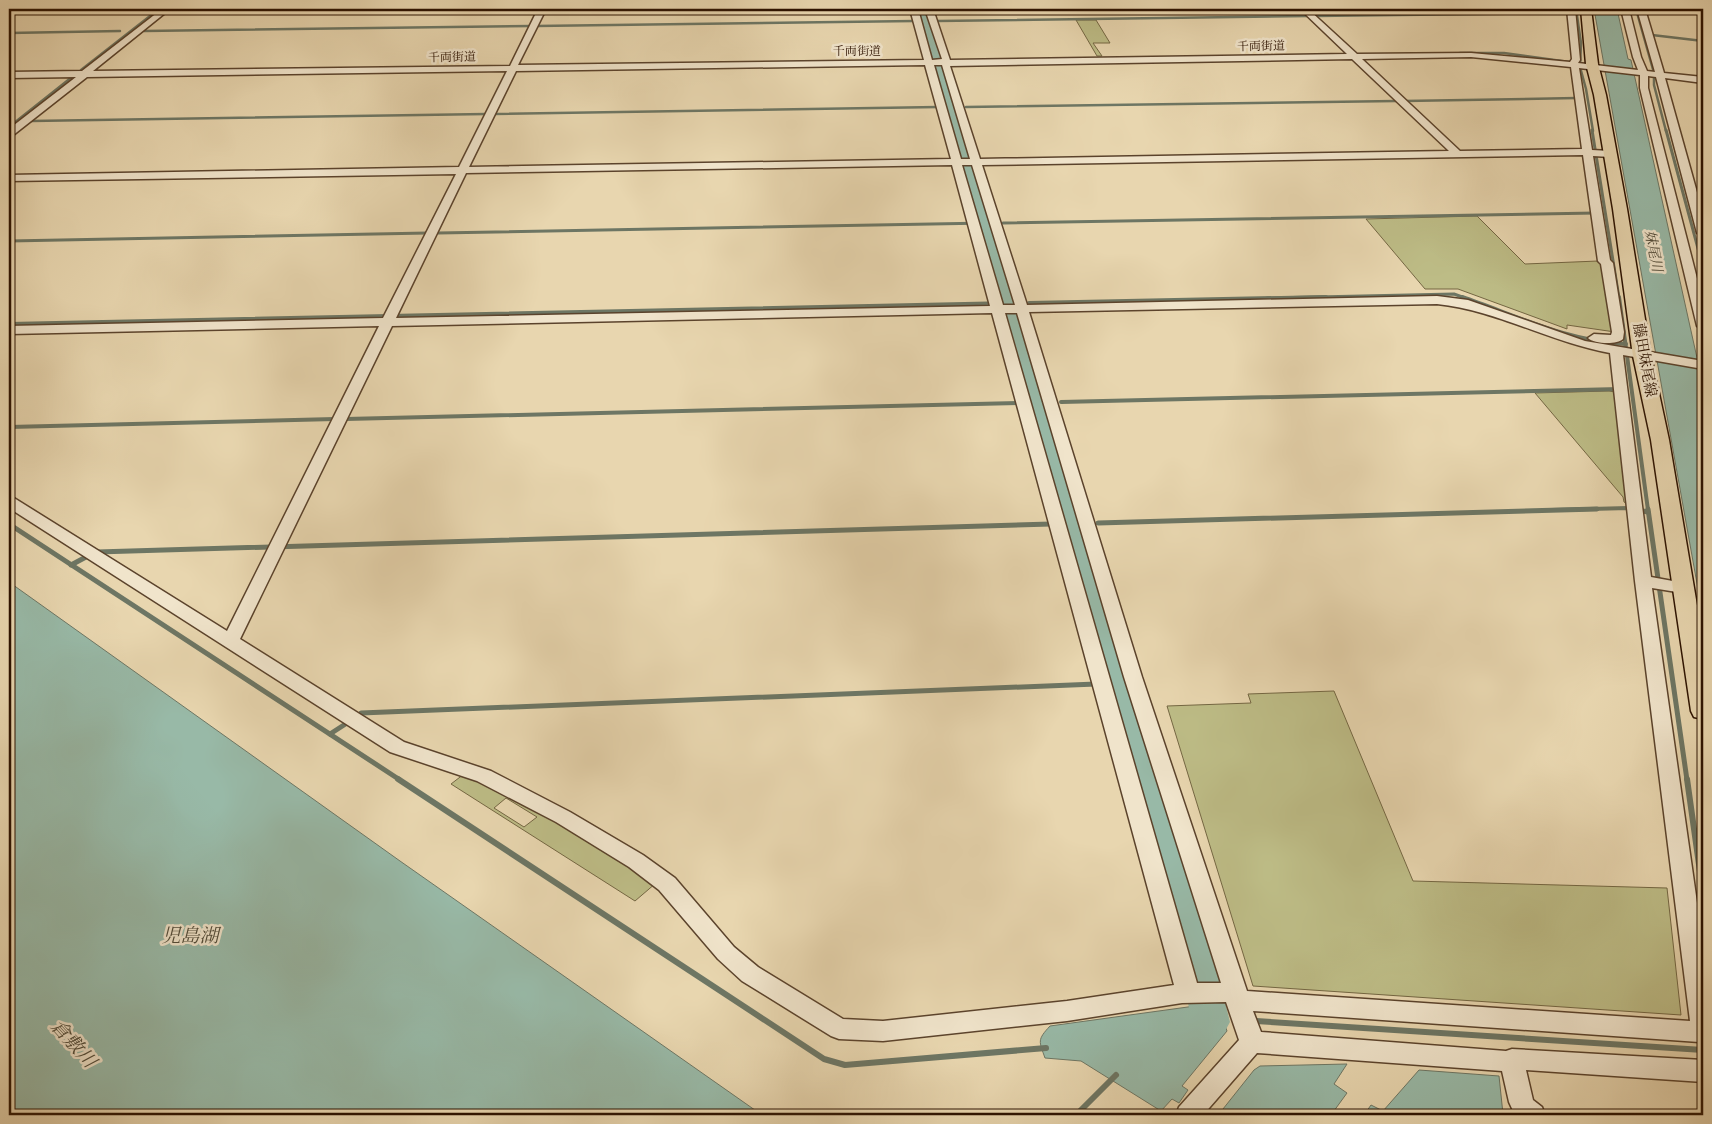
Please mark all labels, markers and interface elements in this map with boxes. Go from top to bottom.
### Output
street label: 千両街道 [1237,39,1285,55]
street label: 千両街道 [833,44,881,60]
street label: 千両街道 [428,50,476,66]
water label: 妹尾川 [1639,229,1666,276]
street label: 藤田妹尾線 [1627,321,1660,399]
water label: 児島湖 [161,924,221,950]
water label: 倉敷川 [44,1014,103,1076]

